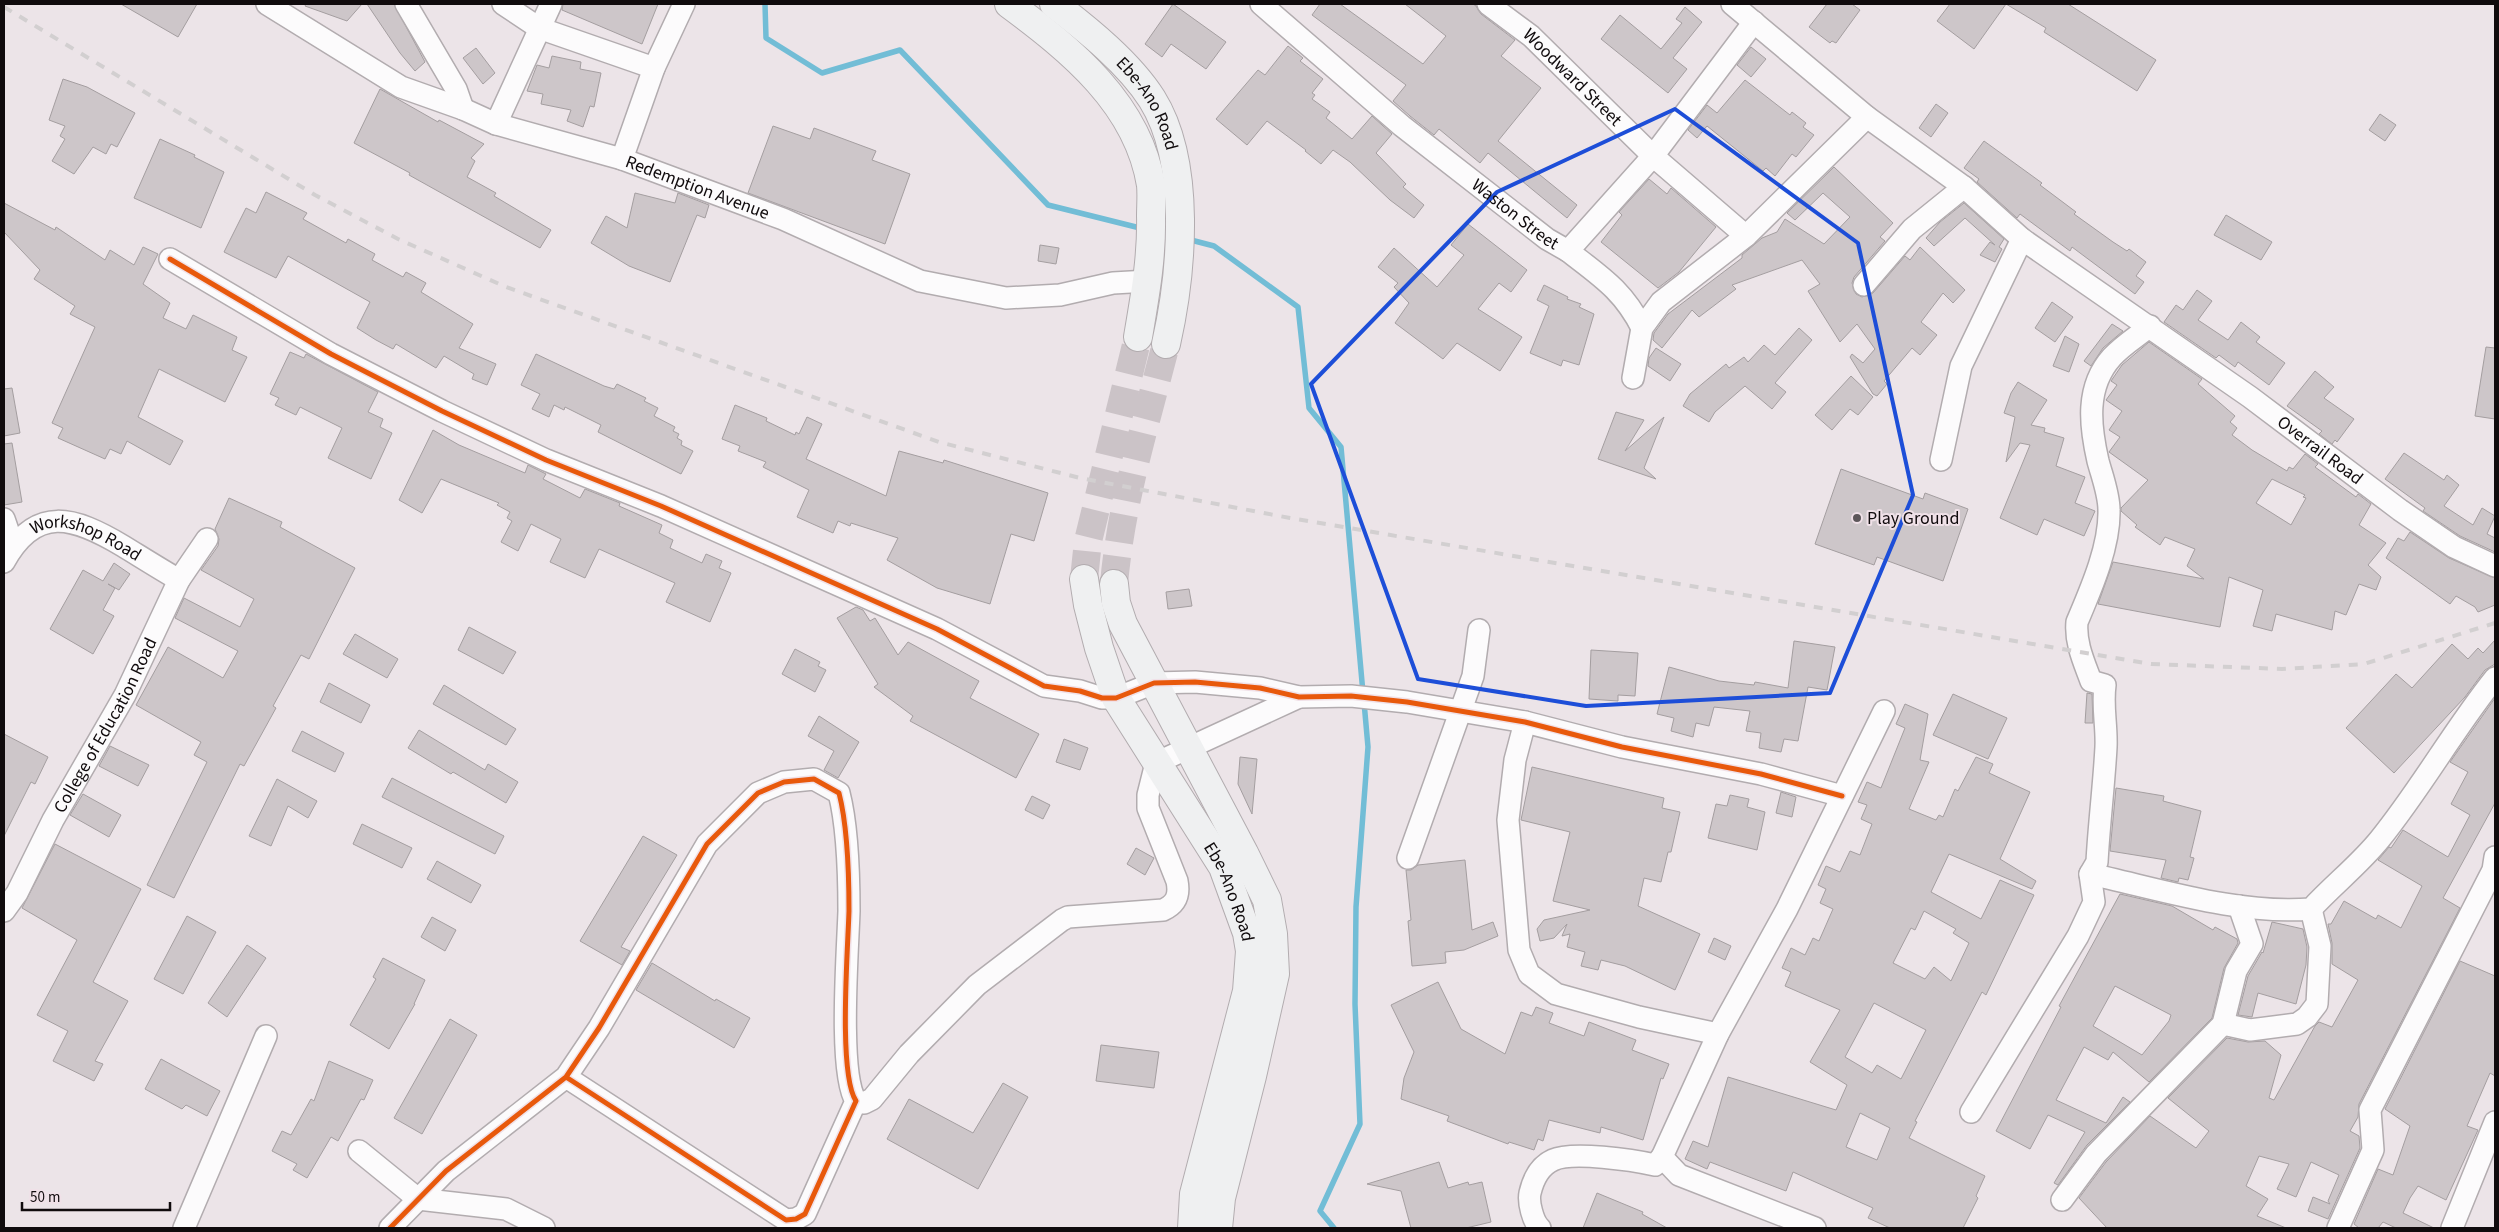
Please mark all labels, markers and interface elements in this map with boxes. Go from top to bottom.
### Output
street label: Woodward Street [1517,22,1628,132]
street label: Ebe-Ano Road [1111,51,1184,153]
street label: Redemption Avenue [622,149,773,225]
street label: Waston Street [1466,172,1564,256]
street label: Overrail Road [2272,409,2368,491]
place label: Play Ground [1867,506,1959,531]
street label: Workshop Road [26,509,146,567]
marker: Play Ground [1851,512,1863,524]
street label: College of Education Road [47,633,163,817]
street label: Ebe-Ano Road [1198,837,1261,943]
scale bar [22,1180,170,1212]
text: 50 m [30,1187,60,1208]

